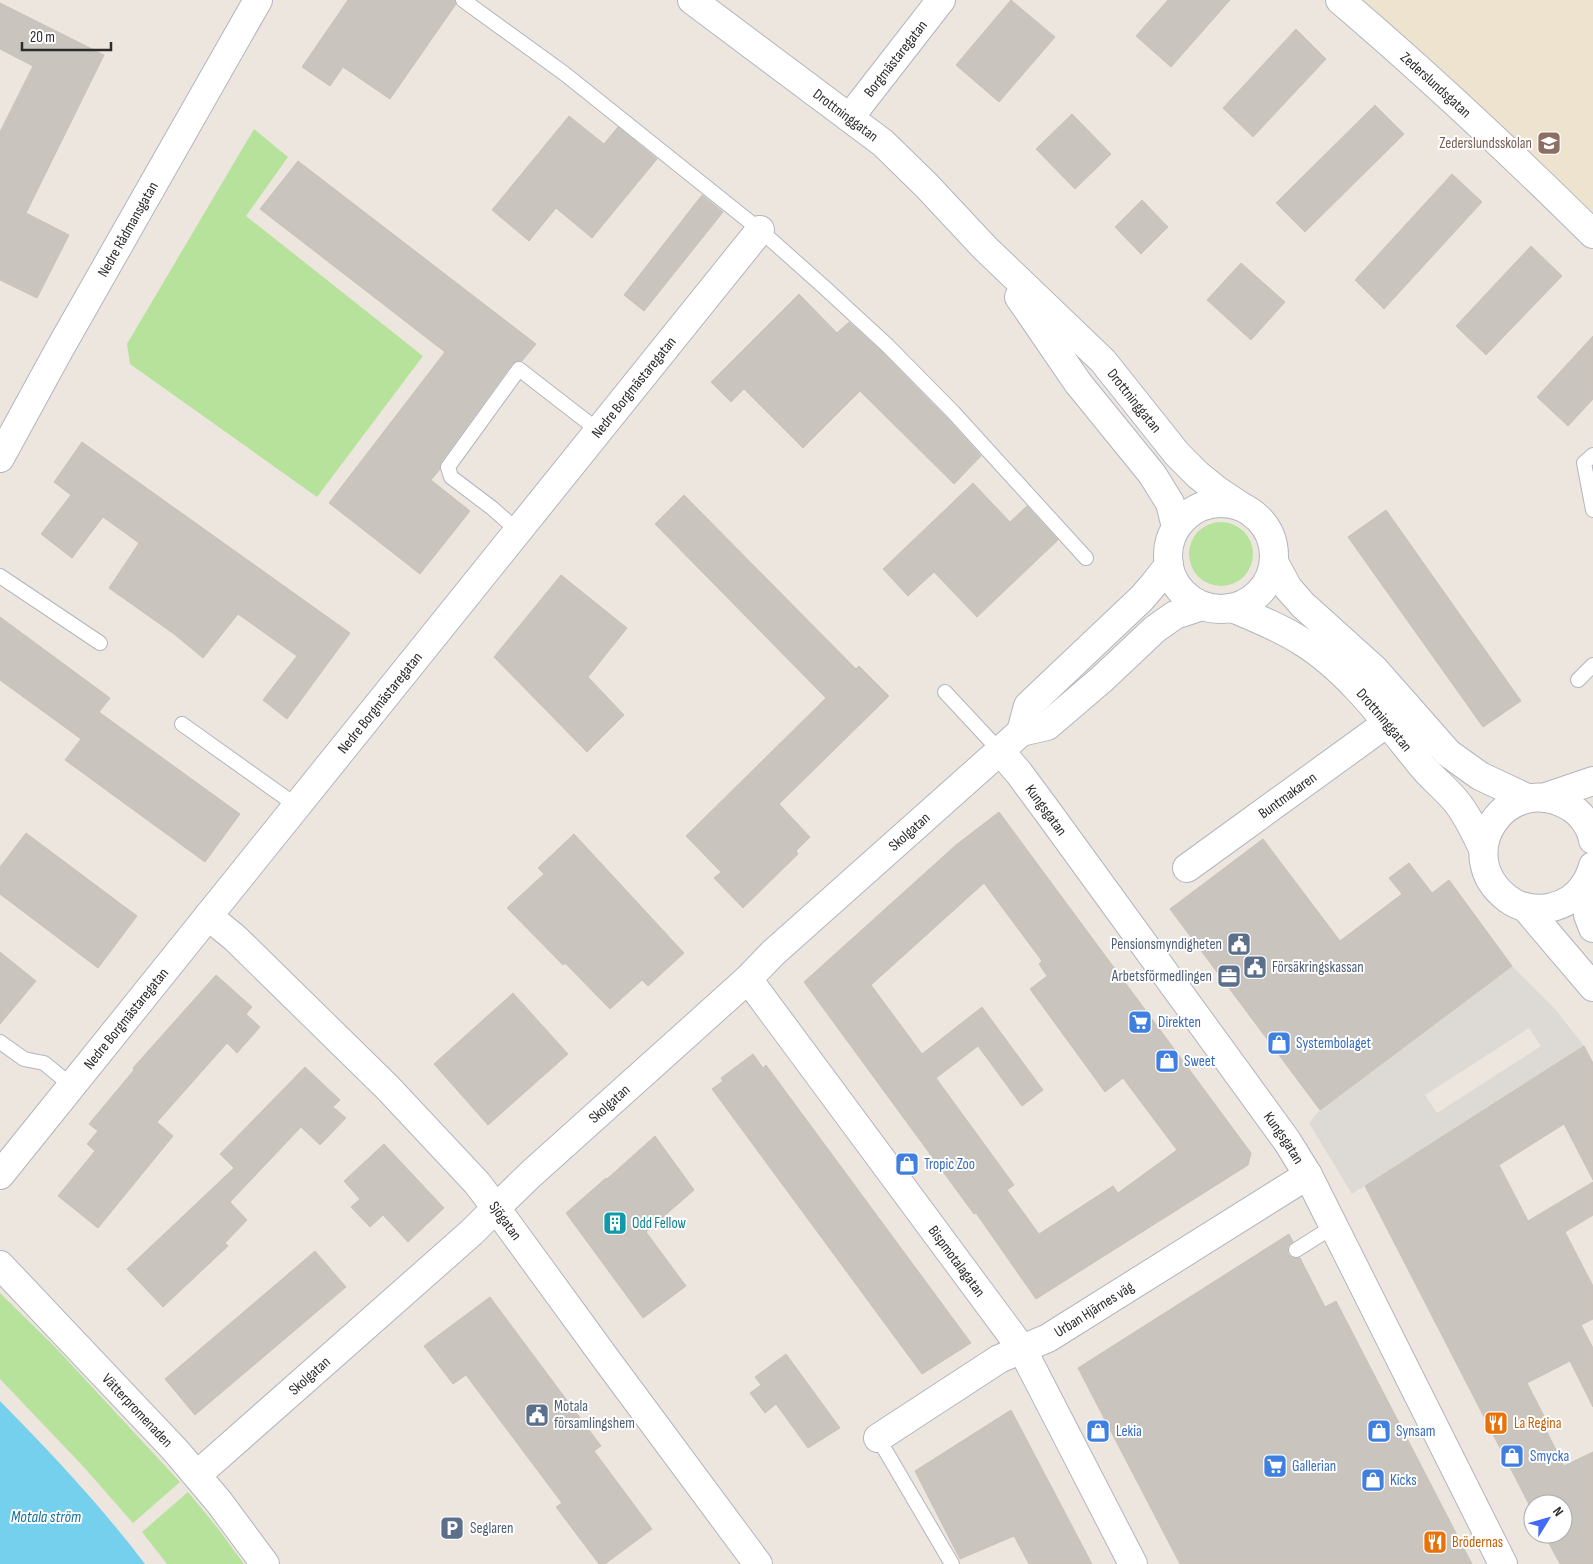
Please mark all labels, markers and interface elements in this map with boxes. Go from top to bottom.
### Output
street label: Borgmästaregatan [860,16,931,101]
scale bar [22,20,111,52]
text: 20 m [30,28,55,47]
street label: Zederslundsgatan [1397,48,1475,122]
street label: Drottninggatan [809,84,882,146]
school or university icon: Zederslundsskolan [1536,130,1562,156]
place label: Zederslundsskolan [1439,134,1532,153]
street label: Nedre Rådmansgatan [93,178,162,280]
street label: Nedre Borgmästaregatan [587,333,680,442]
street label: Drottninggatan [1103,365,1166,437]
street label: Nedre Borgmästaregatan [333,648,426,757]
street label: Drottninggatan [1353,684,1416,755]
street label: Buntmakaren [1254,768,1320,823]
street label: Kungsgatan [1021,781,1071,839]
street label: Skolgatan [884,808,934,855]
public building icon: Pensionsmyndigheten [1226,931,1252,957]
place label: Pensionsmyndigheten [1111,935,1222,954]
public building icon: Försäkringskassan [1242,954,1268,980]
place label: Försäkringskassan [1272,958,1364,977]
office icon: Arbetsförmedlingen [1216,963,1242,989]
street label: Nedre Borgmästaregatan [79,964,172,1073]
place label: Arbetsförmedlingen [1111,967,1212,986]
supermarket icon: Direkten [1127,1009,1153,1035]
place label: Direkten [1158,1013,1201,1032]
shop icon: Systembolaget [1266,1030,1292,1056]
place label: Systembolaget [1296,1034,1372,1053]
shop icon: Sweet [1154,1048,1180,1074]
place label: Sweet [1184,1052,1216,1071]
street label: Skolgatan [585,1080,634,1127]
street label: Kungsgatan [1259,1108,1308,1167]
shop icon: Tropic Zoo [894,1151,920,1177]
place label: Tropic Zoo [924,1155,975,1174]
street label: Sjögatan [485,1198,525,1244]
building icon: Odd Fellow [602,1210,628,1236]
place label: Odd Fellow [632,1214,687,1233]
street label: Bispmotalagatan [924,1222,990,1301]
street label: Urban Hjärnes väg [1050,1277,1137,1341]
street label: Skolgatan [285,1352,334,1399]
street label: Vätterpromenaden [98,1369,177,1451]
place label: Motala församlingshem [554,1397,635,1433]
public building icon: Motala församlingshem [524,1402,550,1428]
restaurant icon: La Regina [1483,1410,1509,1436]
place label: La Regina [1514,1414,1562,1433]
shop icon: Lekia [1085,1418,1111,1444]
shop icon: Synsam [1366,1418,1392,1444]
place label: Lekia [1116,1422,1142,1441]
place label: Synsam [1396,1422,1435,1441]
shop icon: Smycka [1499,1443,1525,1469]
place label: Smycka [1530,1447,1569,1466]
supermarket icon: Gallerian [1262,1453,1288,1479]
place label: Gallerian [1292,1457,1336,1476]
shop icon: Kicks [1360,1467,1386,1493]
place label: Kicks [1390,1471,1417,1490]
north arrow [1523,1494,1573,1544]
text: N [1549,1503,1567,1520]
water label: Motala ström [11,1508,81,1527]
parking icon: Seglaren [439,1515,465,1541]
place label: Seglaren [470,1519,514,1538]
restaurant icon: Brödernas [1422,1529,1448,1555]
place label: Brödernas [1452,1533,1503,1552]

